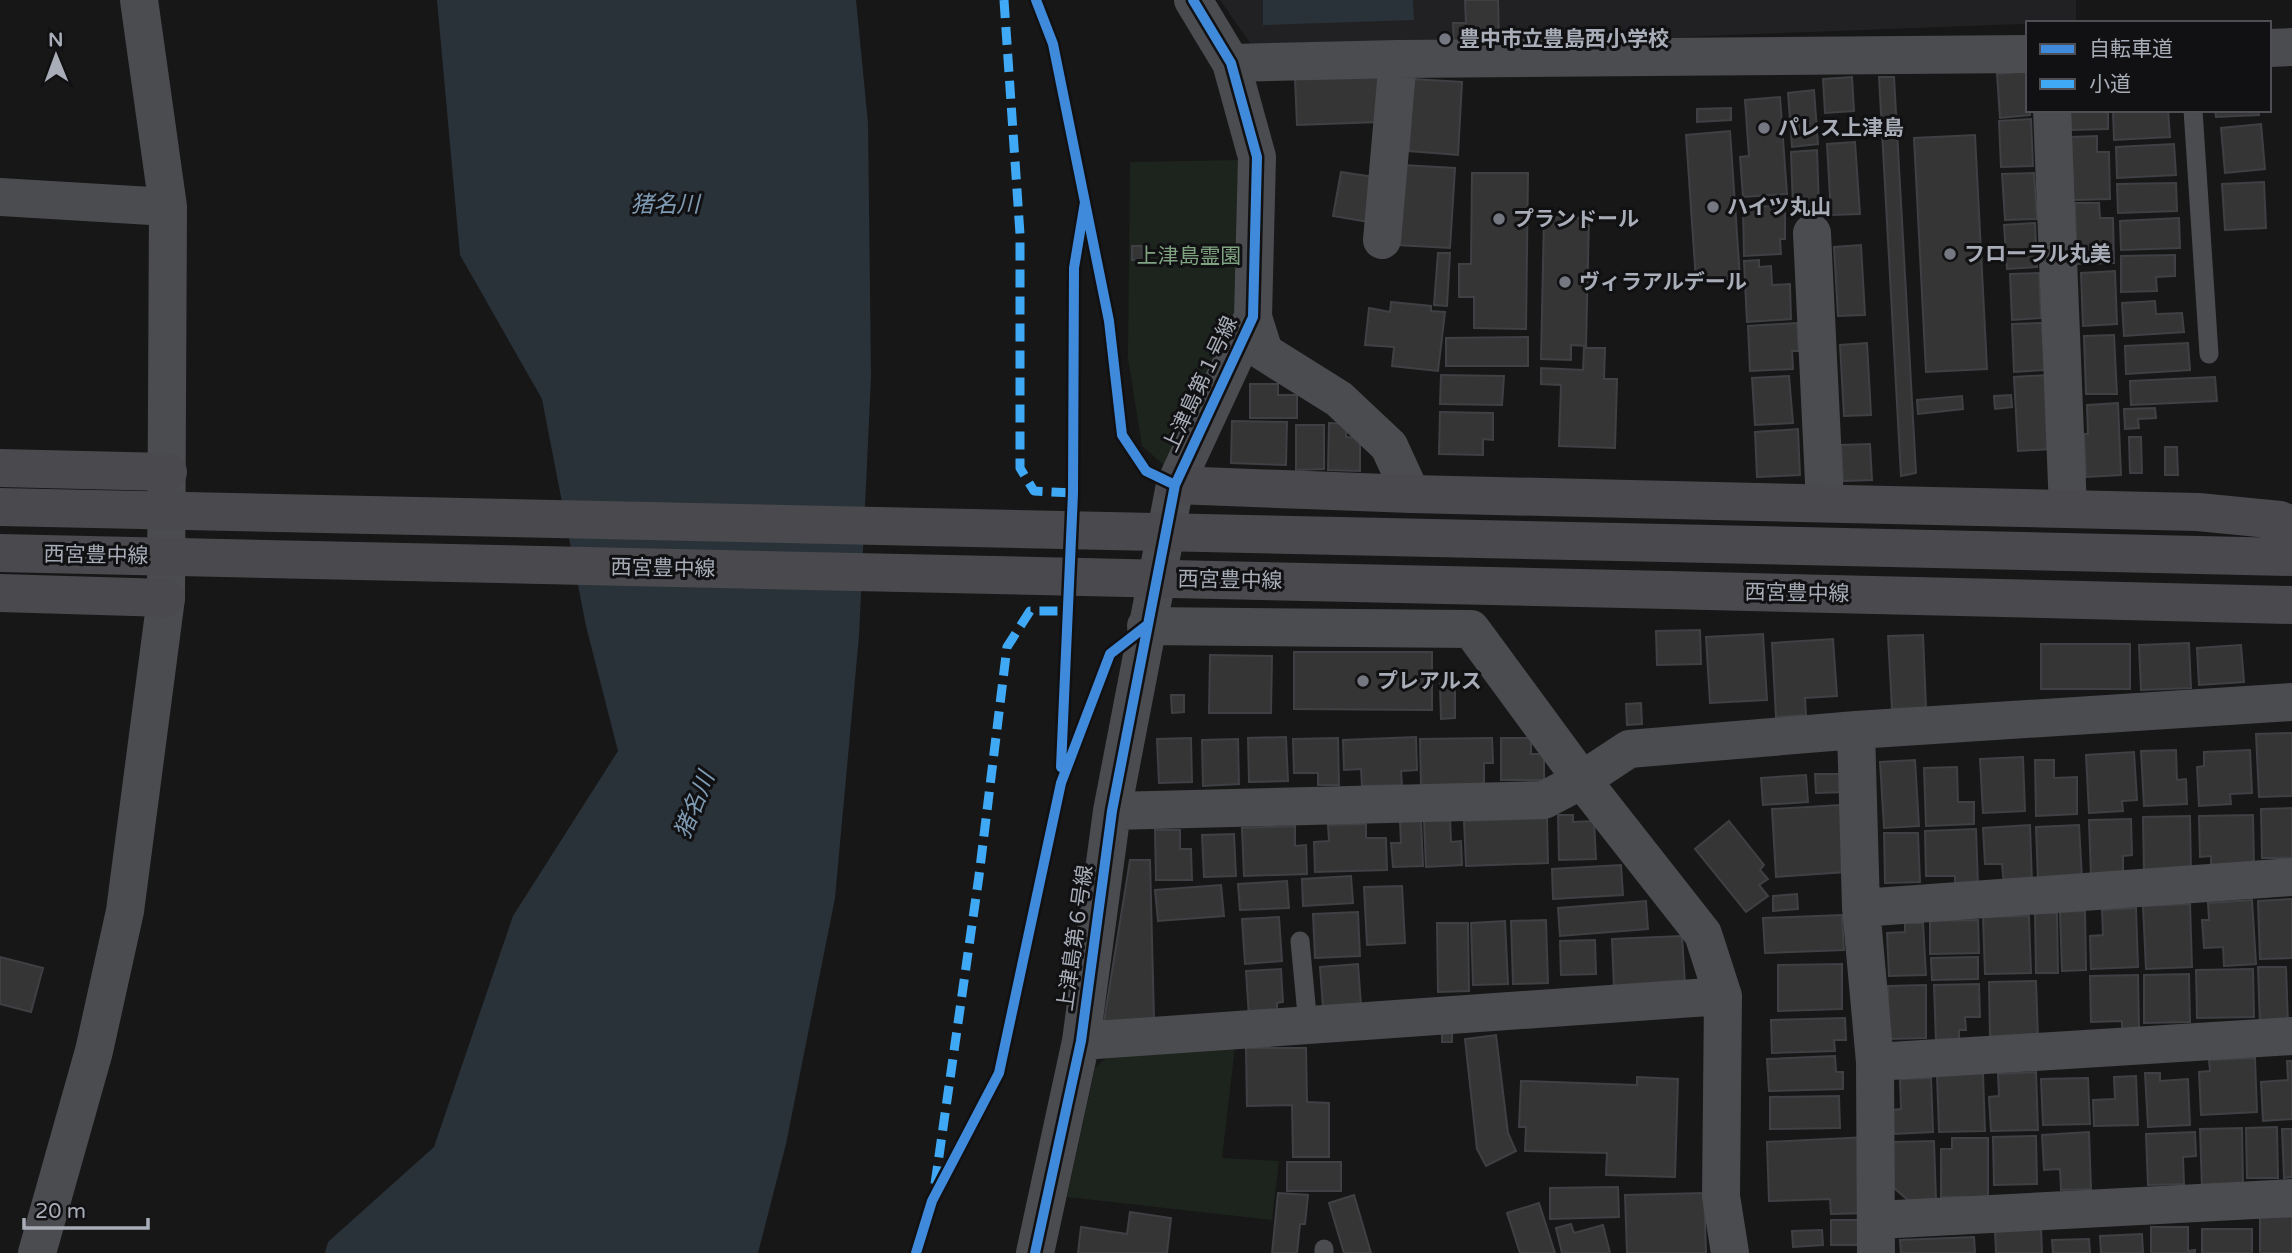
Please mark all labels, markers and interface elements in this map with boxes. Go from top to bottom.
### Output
north arrow [21,21,91,91]
legend [2026,21,2271,112]
place label: 豊中市立豊島西小学校 [1459,27,1669,52]
text: N [48,29,64,51]
marker: 豊中市立豊島西小学校 [1437,31,1453,47]
text: 自転車道 [2089,37,2173,62]
text: 小道 [2089,72,2131,97]
place label: パレス上津島 [1778,116,1904,141]
marker: パレス上津島 [1756,120,1772,136]
water label: 猪名川 [631,191,703,219]
place label: ハイツ丸山 [1727,195,1832,220]
marker: ハイツ丸山 [1705,199,1721,215]
place label: プランドール [1513,207,1639,232]
marker: プランドール [1491,211,1507,227]
place label: フローラル丸美 [1964,242,2111,267]
park label: 上津島霊園 [1137,244,1242,269]
marker: フローラル丸美 [1942,246,1958,262]
place label: ヴィラアルデール [1579,270,1747,295]
marker: ヴィラアルデール [1557,274,1573,290]
street label: 上津島第１号線 [1158,312,1243,456]
street label: 西宮豊中線 [43,542,149,569]
street label: 西宮豊中線 [610,555,716,582]
street label: 西宮豊中線 [1177,567,1283,594]
street label: 西宮豊中線 [1744,580,1850,607]
place label: プレアルス [1377,669,1482,694]
marker: プレアルス [1355,673,1371,689]
water label: 猪名川 [669,765,722,843]
street label: 上津島第６号線 [1053,864,1098,1013]
scale bar [24,1186,149,1230]
text: 20 m [35,1199,86,1224]

